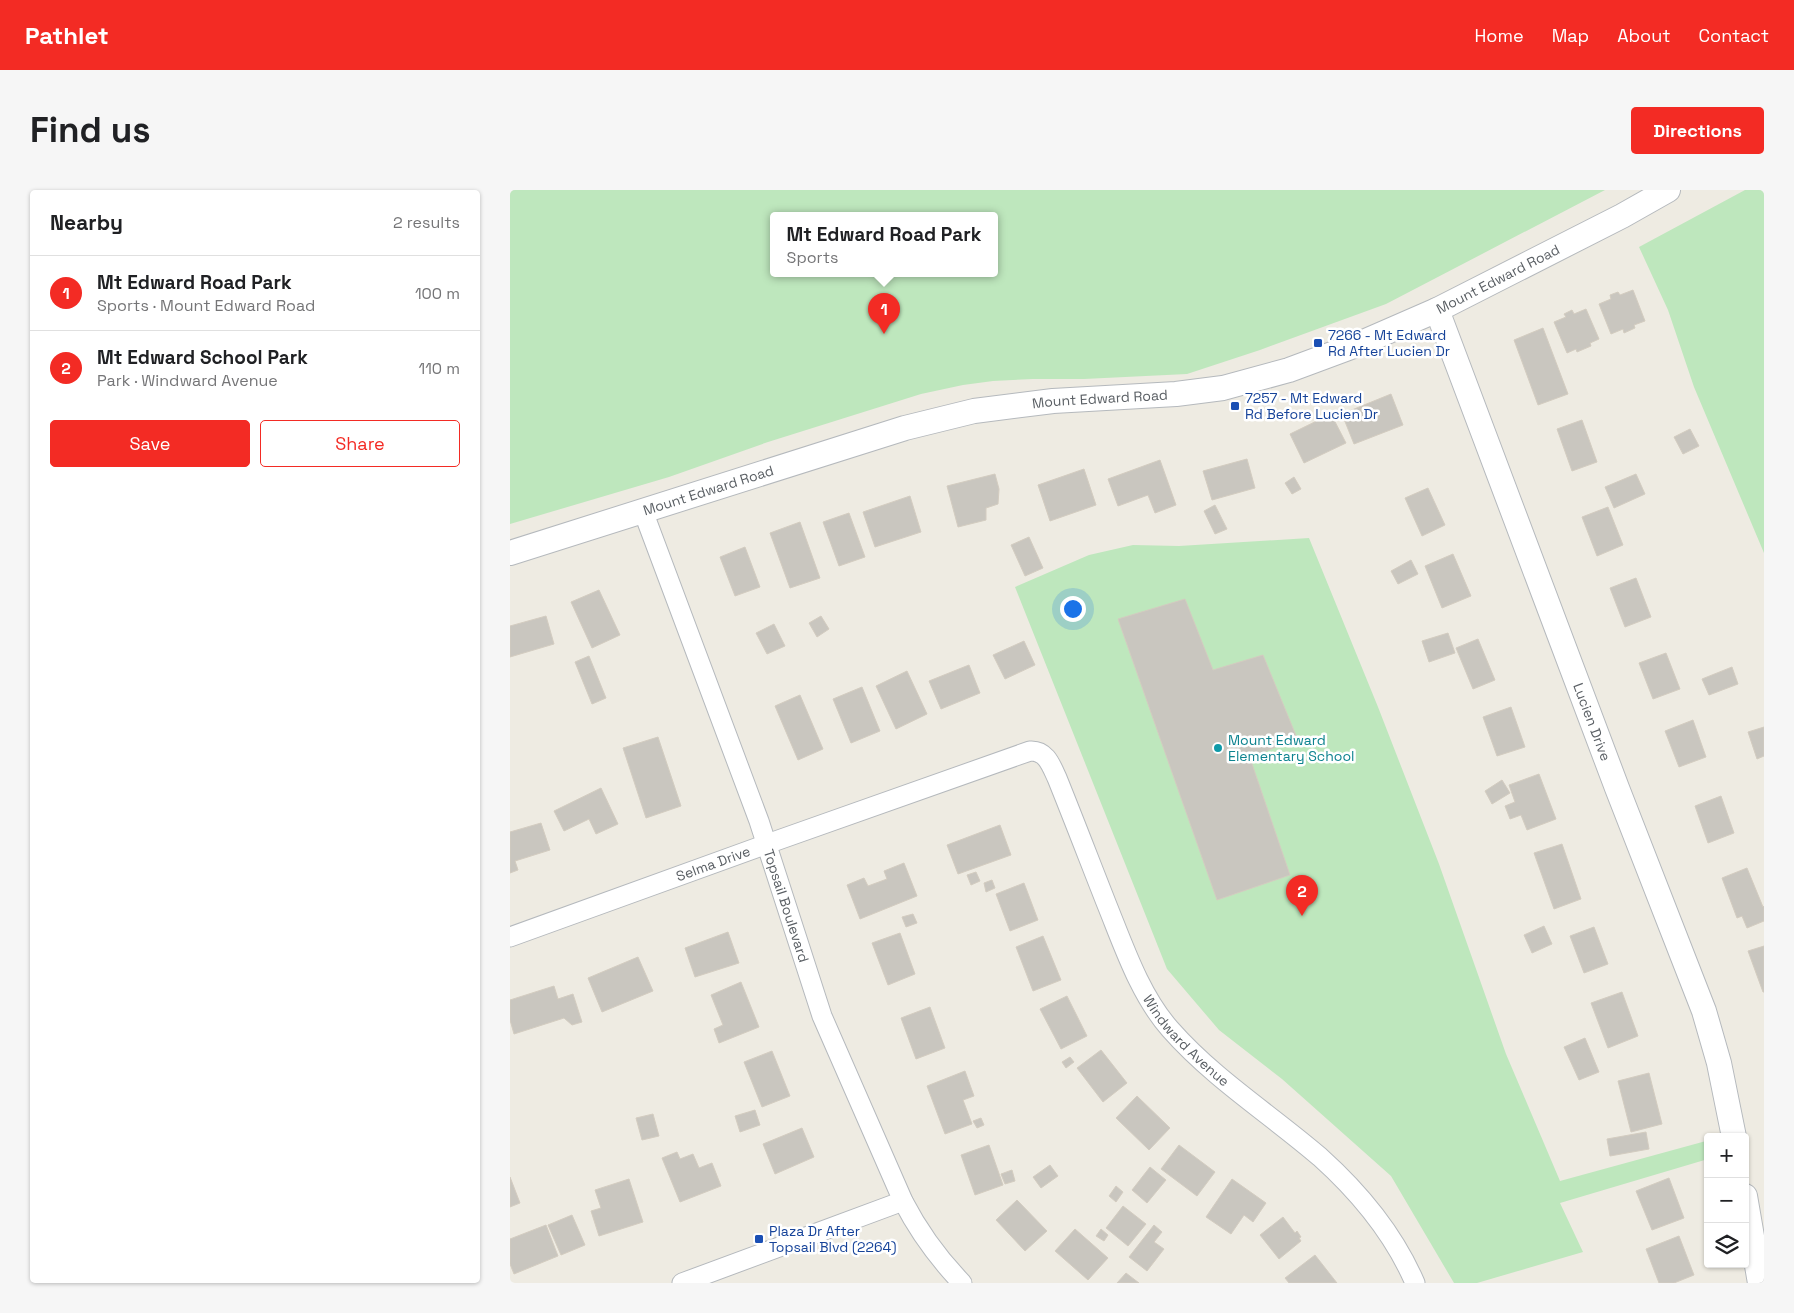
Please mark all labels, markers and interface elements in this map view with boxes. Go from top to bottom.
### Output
text: Pathlet [25,20,109,51]
text: Home [1475,24,1524,47]
text: Map [1552,24,1589,47]
text: About [1617,24,1671,47]
text: Contact [1699,24,1769,47]
button: Directions [1631,107,1764,154]
text: Find us [30,108,151,152]
text: Nearby [50,209,123,236]
text: 2 results [393,212,460,233]
popup [770,212,998,277]
text: Mt Edward Road Park [787,222,981,247]
street label: Mount Edward Road [1433,240,1563,318]
text: Sports [787,247,838,268]
text: Mt Edward Road Park [97,270,292,295]
text: 1 [62,283,70,304]
text: 100 m [415,283,460,304]
pin: 1 [868,293,900,334]
text: Sports · Mount Edward Road [97,295,315,316]
place label: 7266 - Mt Edward Rd After Lucien Dr [1328,326,1450,360]
marker: 7266 - Mt Edward Rd After Lucien Dr [1312,337,1324,349]
text: Mt Edward School Park [97,345,308,370]
text: 2 [61,358,71,379]
text: 110 m [418,358,460,379]
text: Park · Windward Avenue [97,370,278,391]
street label: Mount Edward Road [1031,385,1168,413]
place label: 7257 - Mt Edward Rd Before Lucien Dr [1245,389,1378,423]
marker: 7257 - Mt Edward Rd Before Lucien Dr [1229,400,1241,412]
button: Save [50,420,250,467]
button: Share [260,420,460,467]
street label: Mount Edward Road [641,461,776,519]
your location [1060,596,1086,622]
street label: Lucien Drive [1569,680,1615,763]
place label: Mount Edward Elementary School [1228,731,1354,765]
marker: Mount Edward Elementary School [1212,742,1224,754]
street label: Selma Drive [674,842,753,885]
street label: Topsail Boulevard [760,847,813,965]
pin: 2 [1286,875,1318,916]
street label: Windward Avenue [1139,991,1233,1090]
map controls [1704,1133,1749,1268]
button: + [1704,1133,1749,1178]
button: − [1704,1178,1749,1223]
place label: Plaza Dr After Topsail Blvd (2264) [769,1222,897,1256]
button: layers [1704,1223,1749,1268]
marker: Plaza Dr After Topsail Blvd (2264) [753,1233,765,1245]

